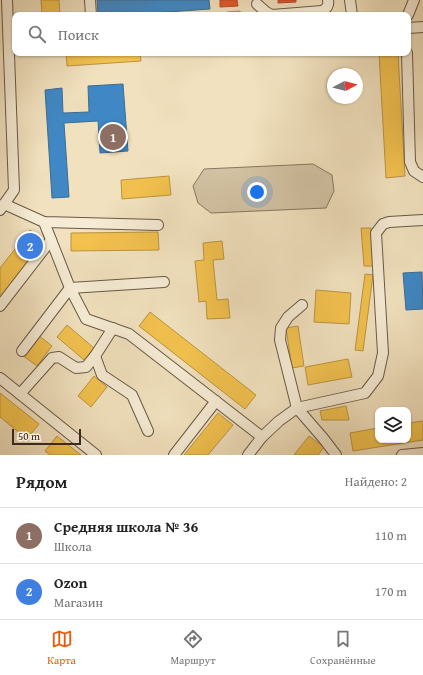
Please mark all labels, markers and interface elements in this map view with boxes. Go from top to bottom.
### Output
search box [12,12,411,56]
icon: search [26,23,48,45]
text: Поиск [58,24,99,45]
north arrow [327,68,363,104]
pin: 1 [100,122,126,152]
your location [247,182,267,202]
pin: 2 [17,231,43,261]
map controls [375,407,411,443]
button: layers [375,407,411,443]
scale bar [12,427,81,446]
text: 50 m [18,428,40,444]
text: Рядом [16,469,67,494]
text: Найдено: 2 [345,472,407,491]
text: Средняя школа № 36 [54,516,198,537]
text: 1 [26,526,32,545]
text: 110 m [375,526,407,545]
text: Школа [54,537,92,556]
text: Ozon [54,572,87,593]
text: 2 [26,582,32,601]
text: 170 m [375,582,407,601]
text: Магазин [54,593,103,612]
tab: Карта [47,628,76,668]
tab: Маршрут [170,628,215,668]
tab: Сохранённые [310,628,376,668]

